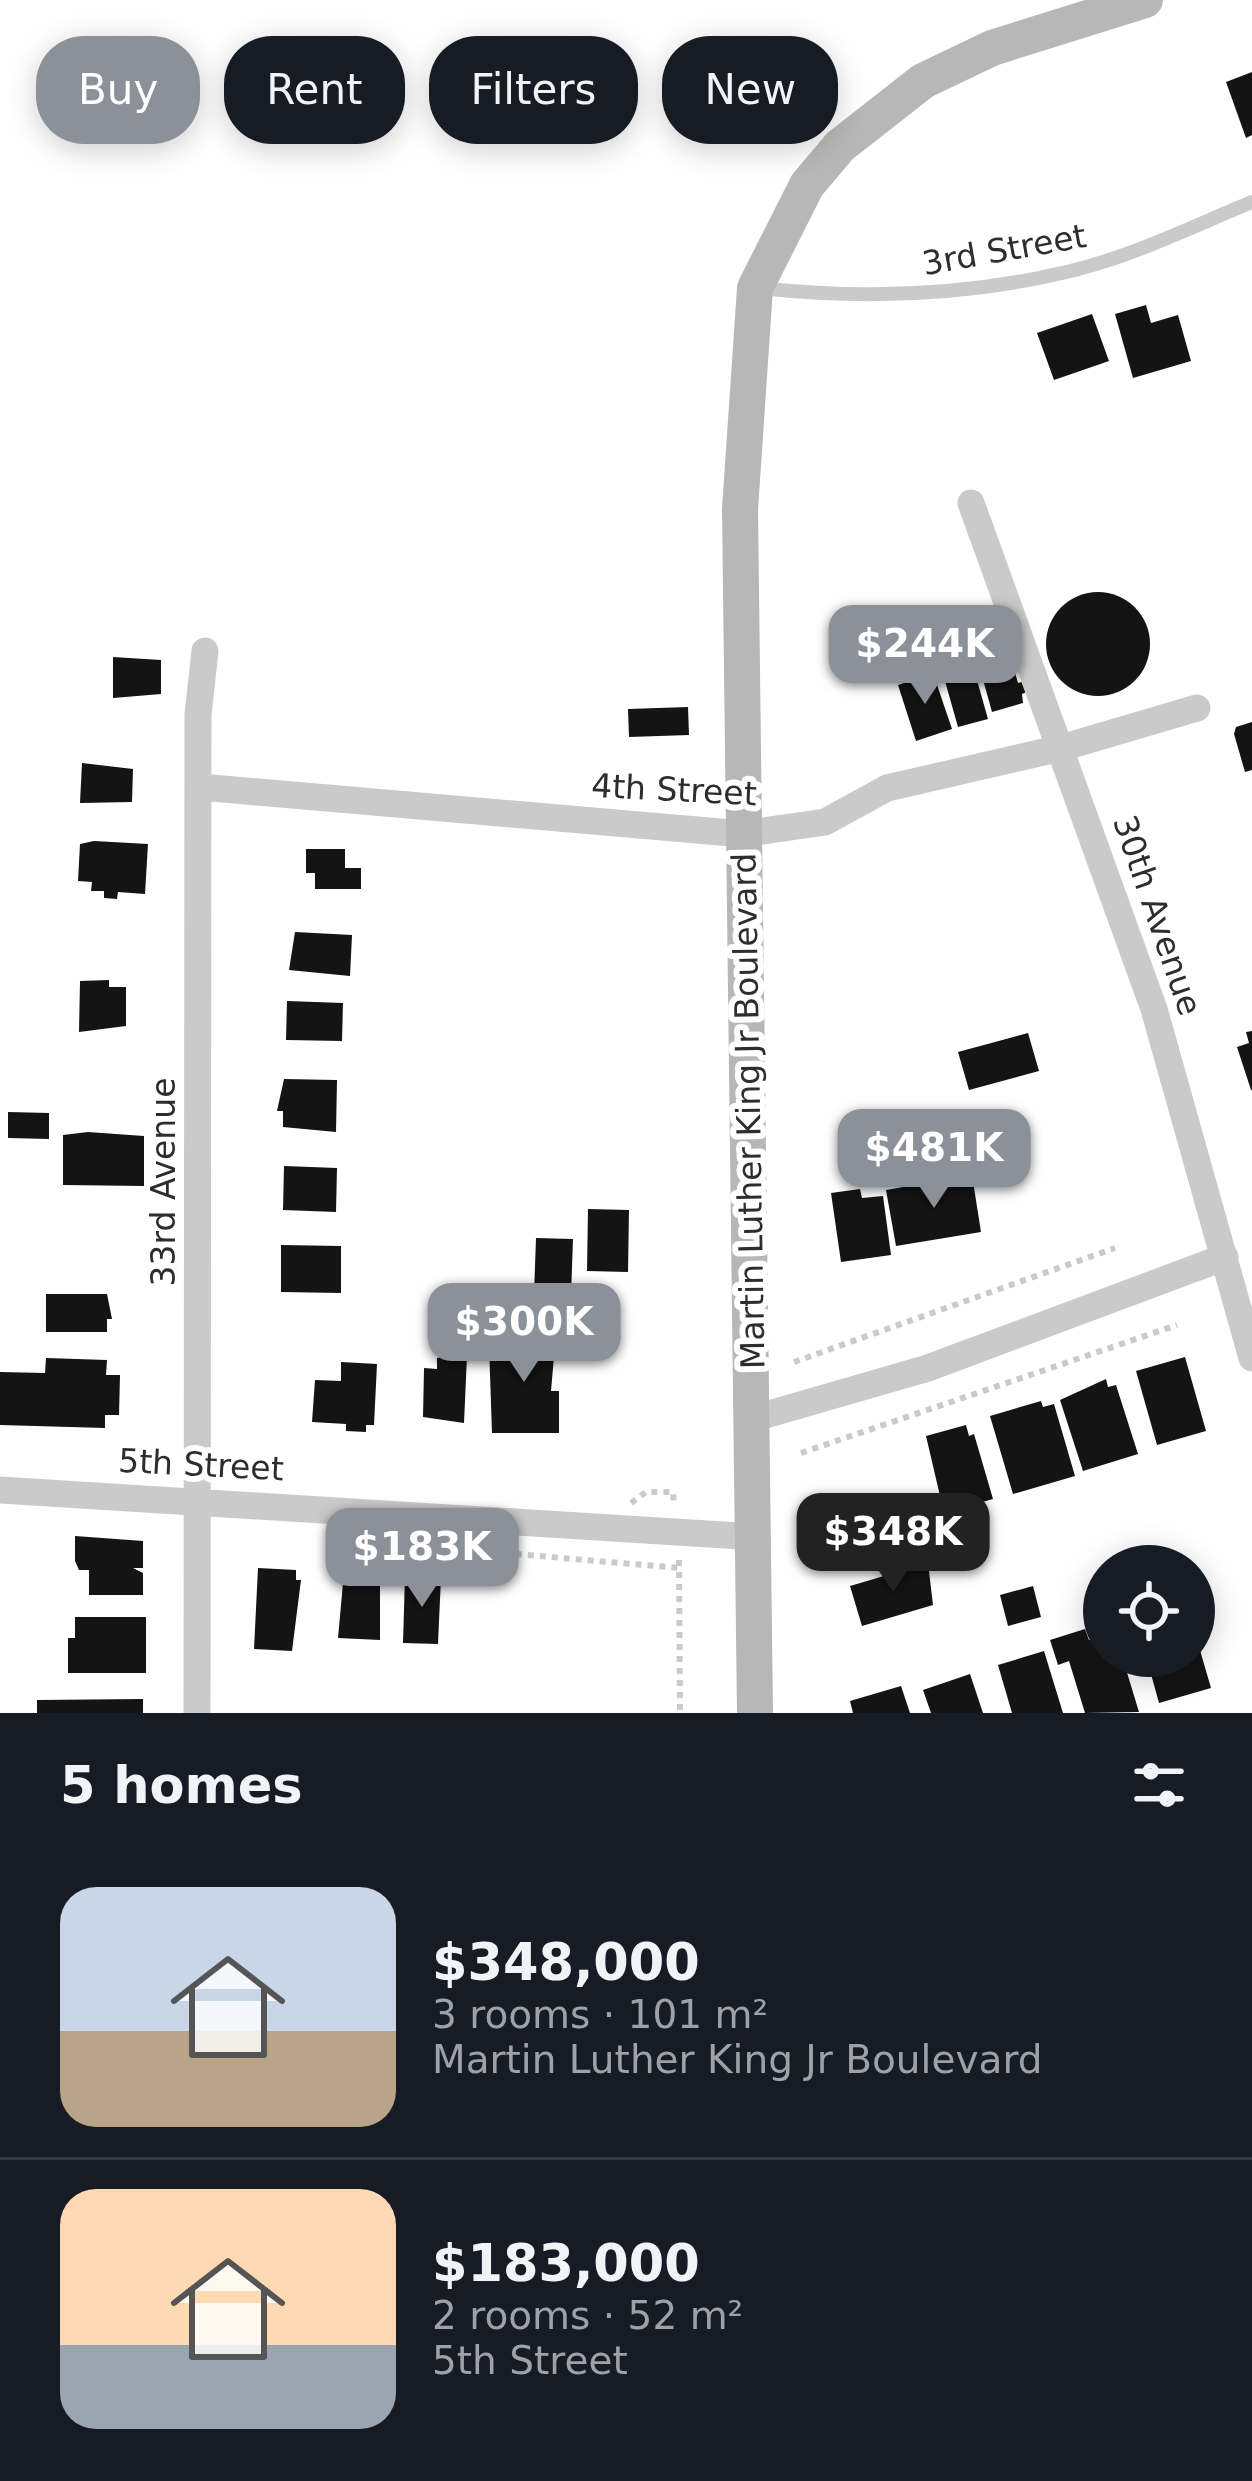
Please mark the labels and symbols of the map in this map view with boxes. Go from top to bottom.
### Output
street label: 3rd Street [919,216,1089,283]
pin: $244K [841,605,1009,707]
street label: 4th Street [590,766,758,813]
street label: 30th Avenue [1105,810,1210,1020]
street label: Martin Luther King Jr Boulevard [724,852,773,1370]
street label: 33rd Avenue [144,1077,183,1287]
pin: $481K [850,1109,1018,1211]
pin: $300K [440,1283,608,1385]
street label: 5th Street [117,1441,285,1488]
pin: $348K [809,1493,977,1595]
pin: $183K [338,1508,506,1610]

